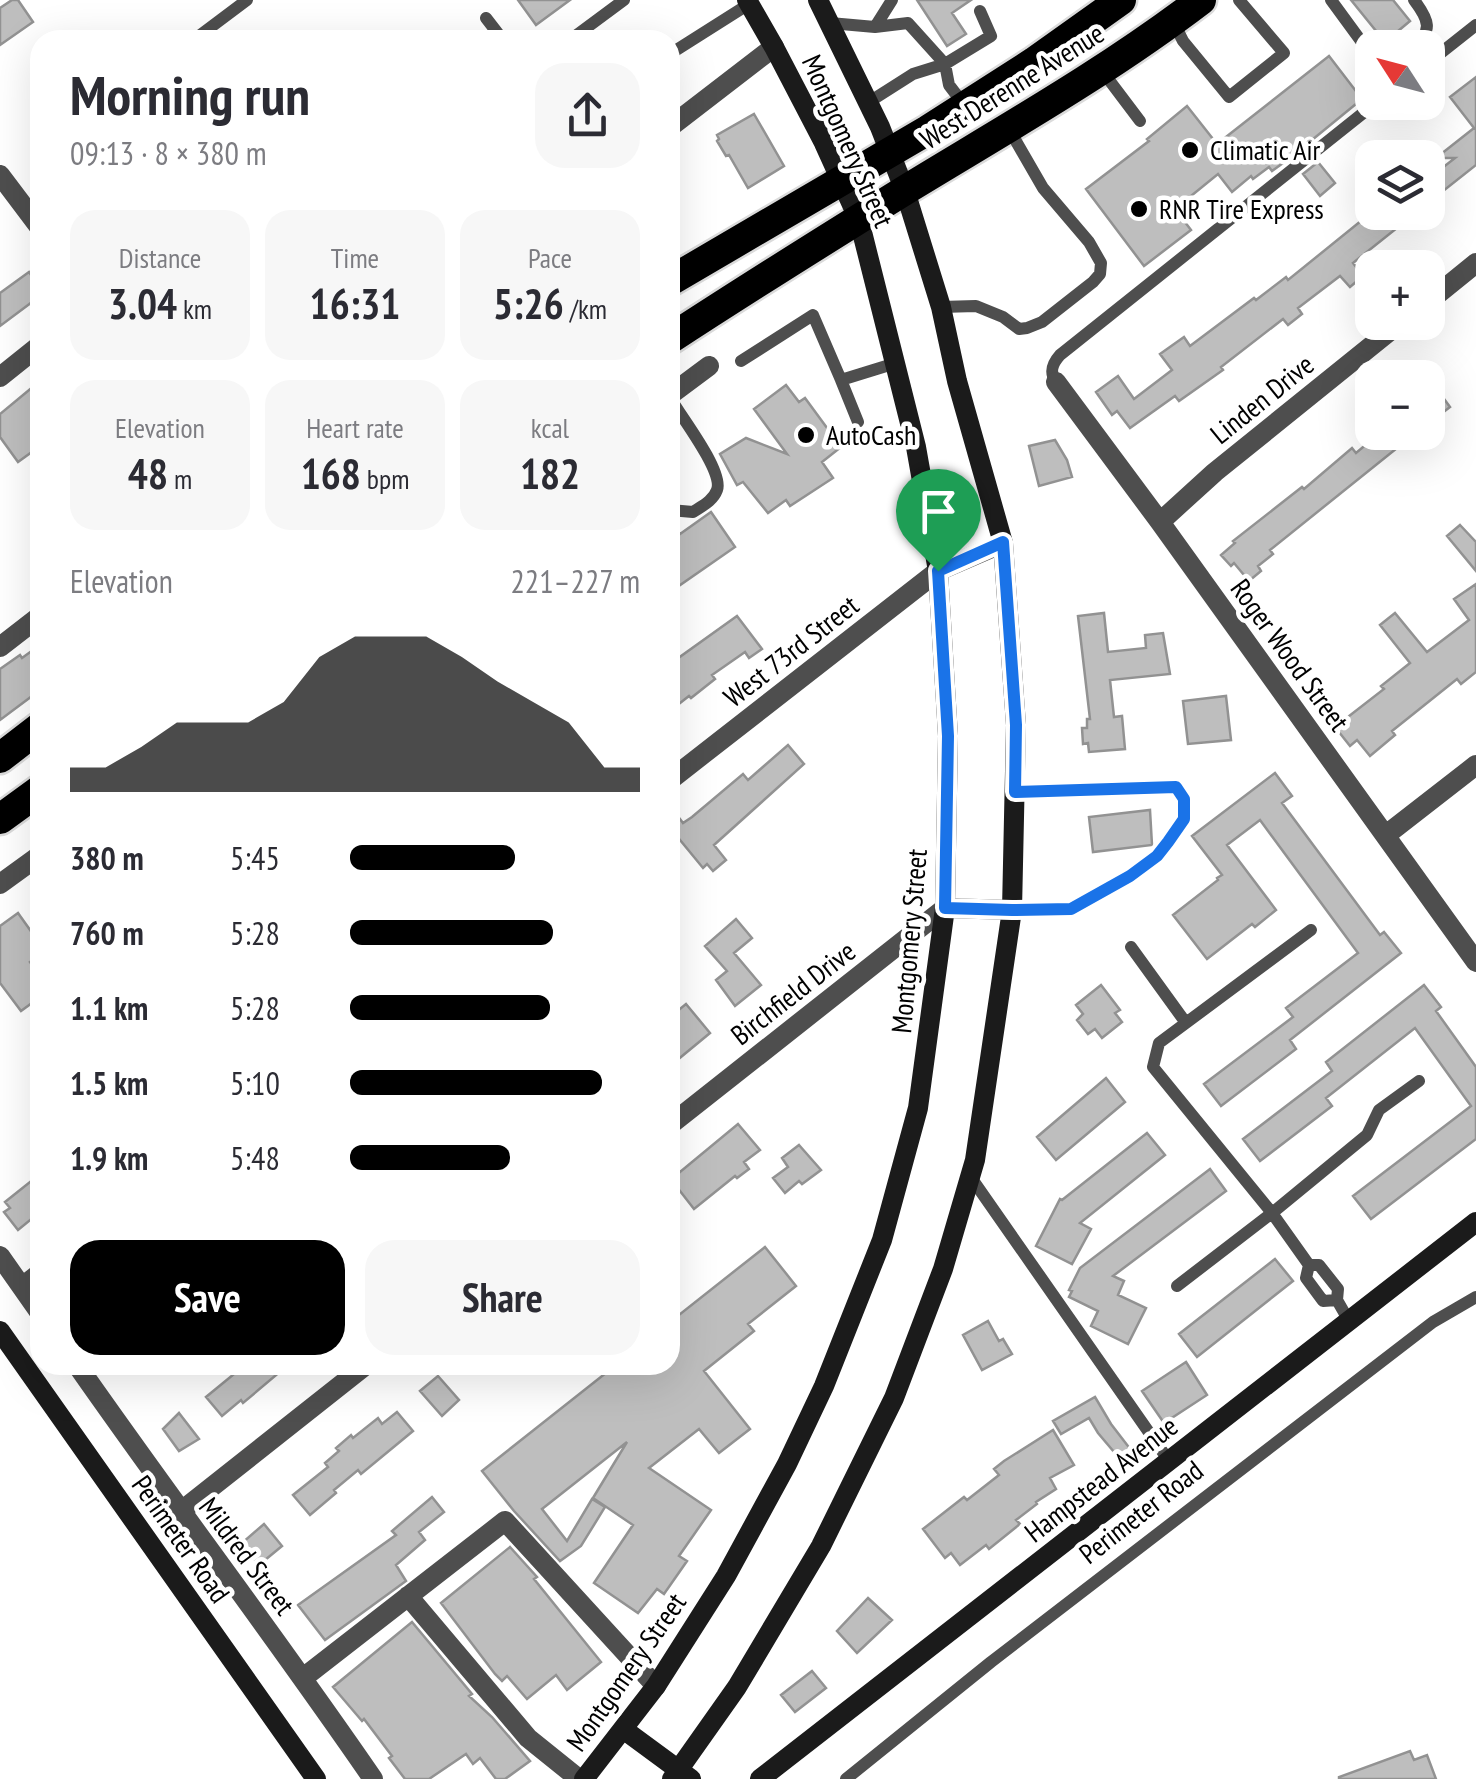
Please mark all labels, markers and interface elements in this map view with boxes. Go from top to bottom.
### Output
street label: West Derenne Avenue [913,14,1111,157]
north arrow [1355,30,1445,120]
map controls [1355,30,1445,450]
street label: Montgomery Street [794,49,903,233]
text: Morning run [70,59,310,130]
button: share [535,63,640,168]
place label: Climatic Air [1210,131,1321,168]
text: 09:13 · 8 × 380 m [70,132,267,174]
marker: Climatic Air [1179,139,1201,161]
button: layers [1355,140,1445,230]
place label: RNR Tire Express [1159,190,1324,227]
marker: RNR Tire Express [1128,198,1150,220]
text: Distance [119,239,201,276]
text: Time [331,239,379,276]
text: Pace [528,239,572,276]
button: + [1355,250,1445,340]
text: 3.04 [108,276,177,331]
text: 16:31 [310,276,400,331]
text: 5:26 [493,276,564,331]
text: km [177,290,212,327]
text: /km [564,290,607,327]
street label: Linden Drive [1202,346,1321,452]
button: − [1355,360,1445,450]
text: Elevation [115,409,205,446]
text: Heart rate [306,409,404,446]
text: kcal [531,409,569,446]
place label: AutoCash [826,416,916,453]
marker: AutoCash [795,424,817,446]
text: 48 [128,446,168,501]
text: 168 [301,446,361,501]
text: 182 [520,446,580,501]
text: m [168,460,192,497]
text: bpm [361,460,409,497]
pin [896,469,981,572]
icon: arrive [911,484,966,539]
text: Elevation [70,560,173,602]
text: 221–227 m [510,560,640,602]
street label: Roger Wood Street [1223,571,1358,738]
street label: West 73rd Street [716,586,866,715]
text: 380 m [70,837,144,879]
text: 5:45 [230,837,280,879]
street label: Montgomery Street [882,847,935,1035]
text: 760 m [70,912,144,954]
text: 5:28 [230,912,280,954]
street label: Birchfield Drive [723,932,863,1053]
text: 1.1 km [70,987,148,1029]
text: 5:28 [230,987,280,1029]
text: 1.5 km [70,1062,148,1104]
text: 5:10 [230,1062,280,1104]
text: 1.9 km [70,1137,148,1179]
text: 5:48 [230,1137,280,1179]
button: Save [70,1240,345,1355]
button: Share [365,1240,640,1355]
street label: Hampstead Avenue [1017,1407,1185,1550]
street label: Perimeter Road [1071,1452,1210,1572]
street label: Perimeter Road [124,1468,239,1610]
street label: Mildred Street [191,1490,304,1622]
street label: Montgomery Street [557,1585,694,1758]

